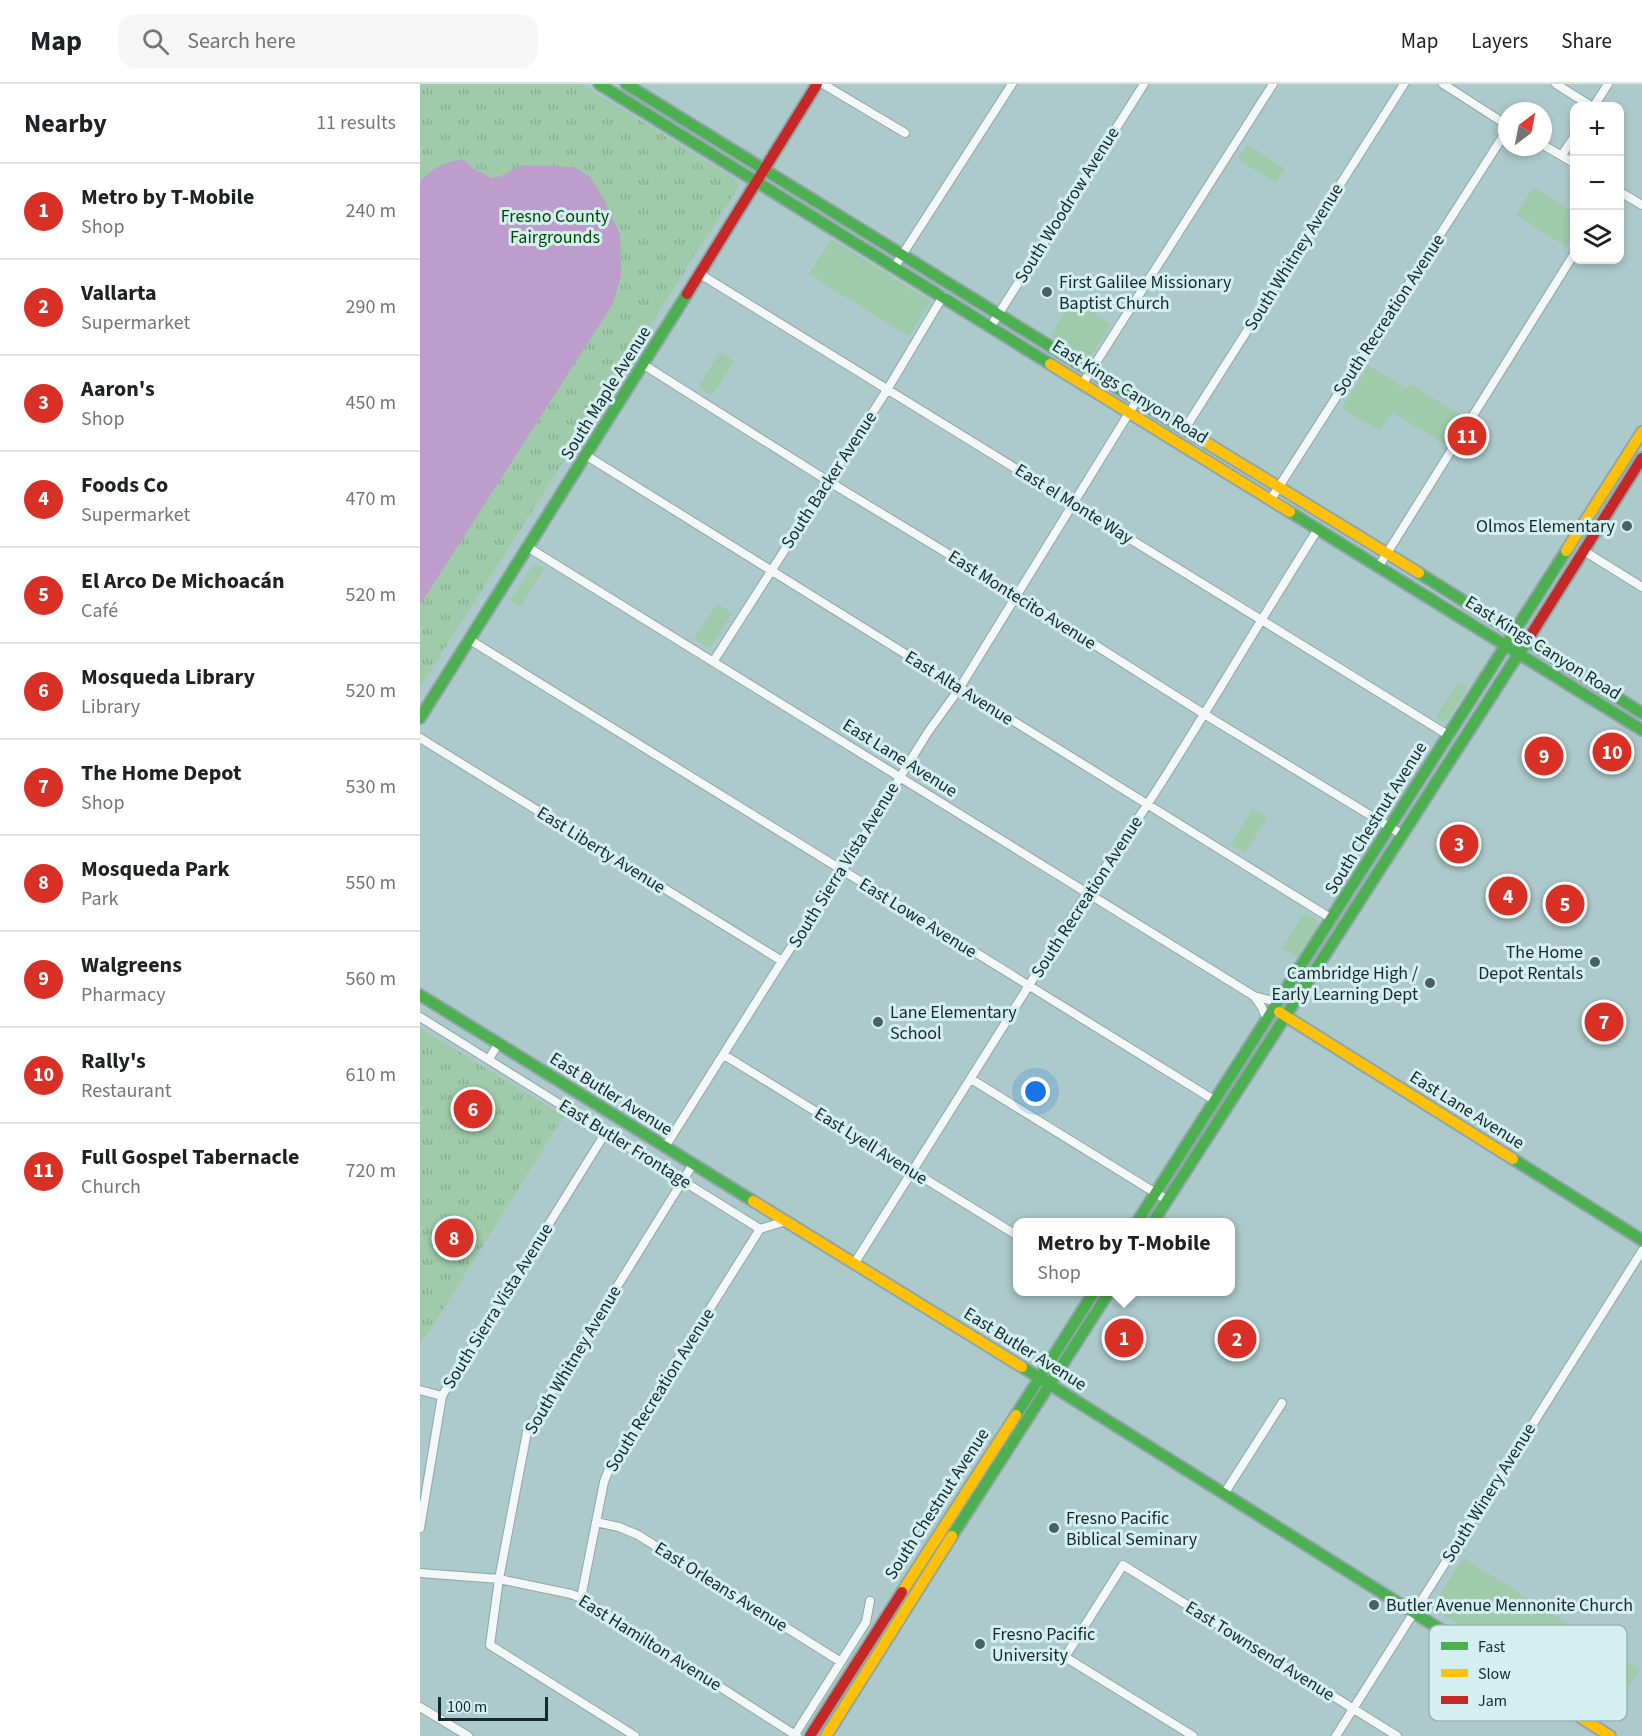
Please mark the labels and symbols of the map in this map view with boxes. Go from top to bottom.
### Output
north arrow [1498,102,1552,156]
street label: South Woodrow Avenue [1009,122,1125,288]
street label: South Whitney Avenue [1239,178,1350,335]
park label: Fresno County Fairgrounds [501,204,610,250]
street label: South Recreation Avenue [1327,229,1451,401]
place label: First Galilee Missionary Baptist Church [1059,270,1232,316]
marker: First Galilee Missionary Baptist Church [1040,285,1054,299]
street label: South Maple Avenue [555,321,657,465]
street label: East Kings Canyon Road [1047,334,1213,450]
street label: South Backer Avenue [775,406,883,554]
pin: 11 [1448,414,1486,458]
street label: East el Monte Way [1010,458,1138,551]
place label: Olmos Elementary [1476,514,1616,539]
marker: Olmos Elementary [1620,519,1634,533]
street label: East Montecito Avenue [943,544,1101,656]
street label: East Kings Canyon Road [1460,590,1626,706]
street label: East Alta Avenue [900,645,1018,731]
street label: East Lane Avenue [838,713,962,803]
pin: 10 [1592,730,1632,774]
pin: 9 [1524,734,1564,778]
street label: South Chestnut Avenue [1319,737,1433,899]
street label: South Sierra Vista Avenue [783,777,905,953]
street label: East Liberty Avenue [532,800,670,900]
street label: South Recreation Avenue [1025,811,1149,983]
pin: 3 [1440,822,1478,867]
street label: East Lowe Avenue [854,872,982,964]
pin: 4 [1488,874,1528,918]
pin: 5 [1546,882,1584,926]
place label: The Home Depot Rentals [1478,940,1583,986]
marker: The Home Depot Rentals [1588,955,1602,969]
place label: Cambridge High / Early Learning Dept [1272,961,1419,1007]
marker: Cambridge High / Early Learning Dept [1423,976,1437,990]
place label: Lane Elementary School [890,1000,1017,1046]
pin: 7 [1584,1000,1624,1044]
marker: Lane Elementary School [871,1015,885,1029]
street label: East Butler Avenue [545,1046,677,1142]
street label: East Lane Avenue [1405,1065,1529,1155]
your location [1021,1077,1050,1106]
pin: 6 [454,1086,492,1132]
street label: East Butler Frontage [554,1093,696,1195]
street label: East Lyell Avenue [810,1101,932,1191]
pin: 8 [435,1216,474,1260]
street label: South Sierra Vista Avenue [437,1218,559,1394]
street label: South Whitney Avenue [519,1281,627,1439]
street label: East Butler Avenue [959,1301,1091,1397]
street label: South Recreation Avenue [599,1303,721,1477]
pin: 1 [1104,1316,1144,1360]
pin: 2 [1218,1316,1256,1362]
street label: South Winery Avenue [1436,1418,1542,1568]
street label: South Chestnut Avenue [879,1423,995,1584]
place label: Fresno Pacific Biblical Seminary [1066,1506,1198,1552]
marker: Fresno Pacific Biblical Seminary [1047,1521,1061,1535]
street label: East Orleans Avenue [650,1536,792,1638]
street label: East Hamilton Avenue [574,1589,727,1697]
place label: Butler Avenue Mennonite Church [1386,1593,1633,1618]
street label: East Townsend Avenue [1181,1595,1340,1707]
marker: Butler Avenue Mennonite Church [1367,1598,1381,1612]
place label: Fresno Pacific University [992,1622,1095,1668]
legend [1429,1625,1627,1721]
text: Fast [1478,1636,1506,1658]
marker: Fresno Pacific University [973,1637,987,1651]
text: Slow [1478,1663,1511,1685]
text: Jam [1478,1690,1507,1712]
scale bar [438,1694,548,1722]

